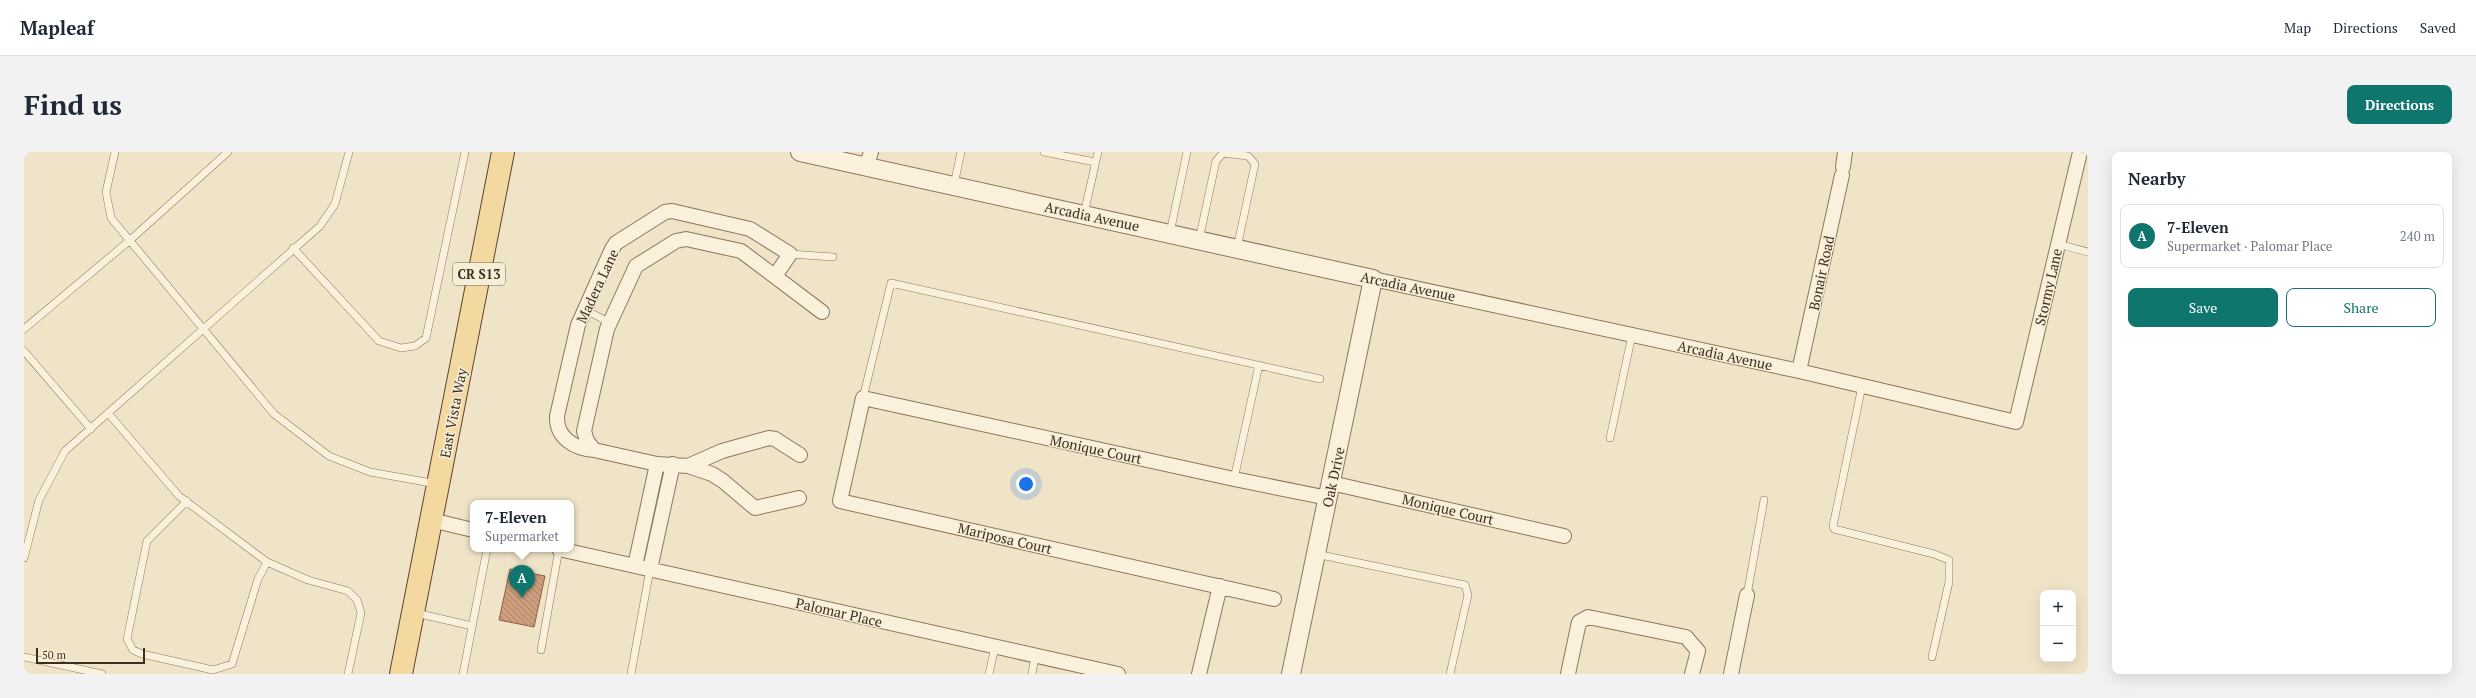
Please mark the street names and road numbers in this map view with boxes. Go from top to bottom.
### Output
street label: Arcadia Avenue [1043,197,1141,235]
street label: Bonair Road [1804,234,1838,312]
street label: Madera Lane [571,246,623,326]
street label: Stormy Lane [2030,247,2066,327]
road number: CR S13 [453,263,505,285]
street label: Arcadia Avenue [1359,267,1457,305]
street label: Arcadia Avenue [1676,336,1774,374]
street label: East Vista Way [435,365,471,460]
street label: Monique Court [1048,430,1145,468]
street label: Oak Drive [1317,445,1349,509]
street label: Monique Court [1400,489,1497,529]
street label: Mariposa Court [956,518,1055,558]
street label: Palomar Place [794,593,884,631]

